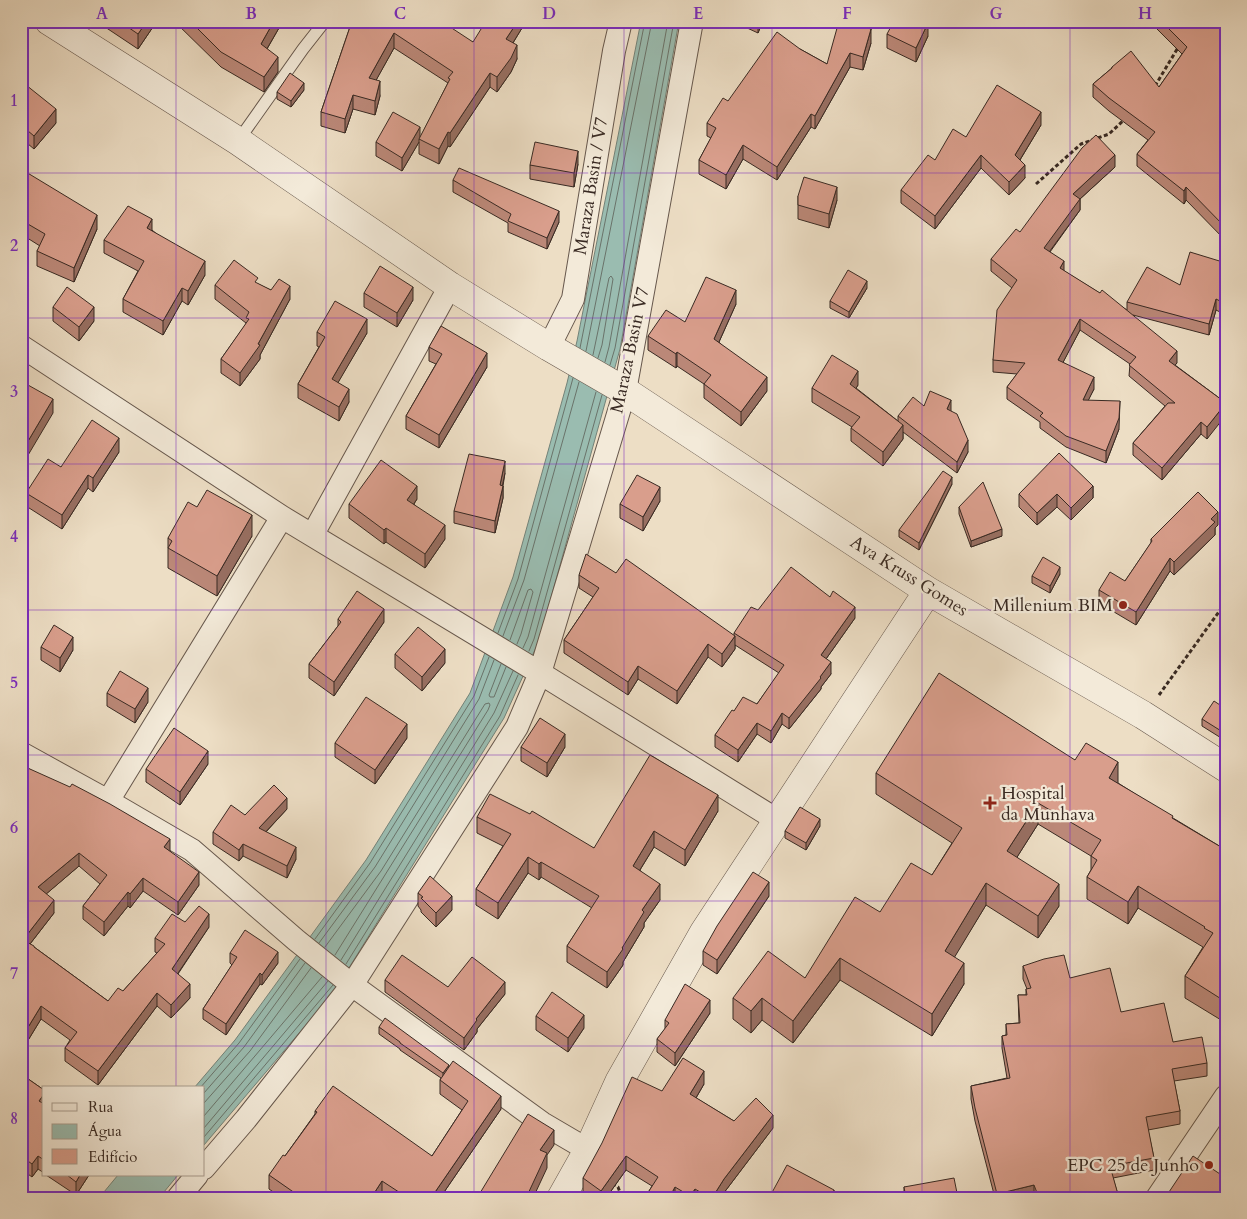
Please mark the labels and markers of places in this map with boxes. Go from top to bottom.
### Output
place label: Millenium BIM [993,593,1113,618]
marker: Millenium BIM [1117,599,1129,611]
place label: Hospital da Munhava [1001,781,1095,827]
marker: Hospital da Munhava [983,796,997,810]
place label: EPC 25 de Junho [1067,1153,1199,1178]
marker: EPC 25 de Junho [1203,1159,1215,1171]

